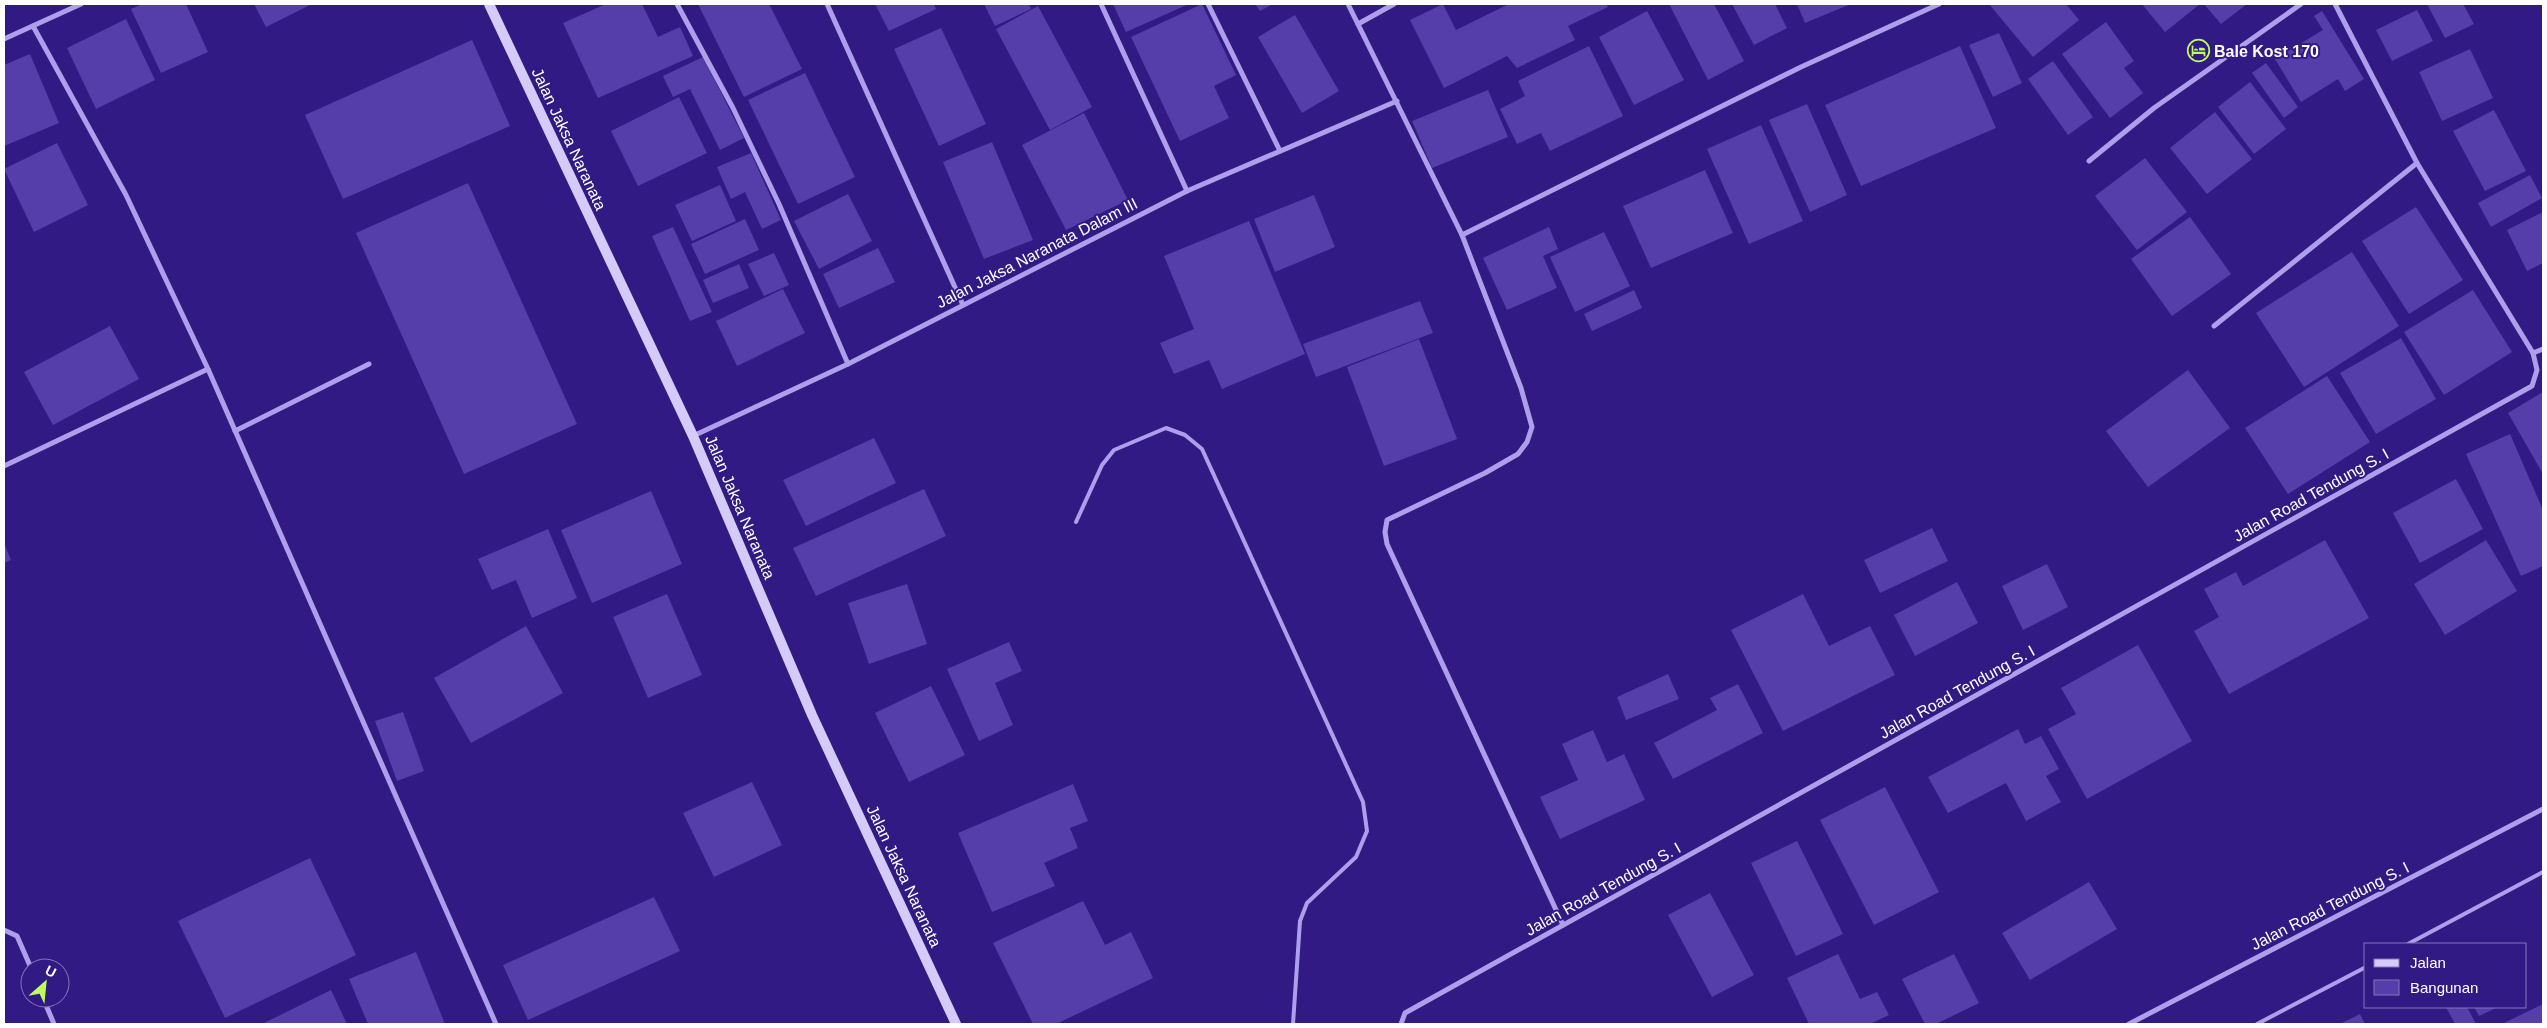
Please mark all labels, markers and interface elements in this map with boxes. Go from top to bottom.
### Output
hotel icon: Bale Kost 170 [2186,39,2210,63]
place label: Bale Kost 170 [2214,43,2319,60]
street label: Jalan Jaksa Naranata [529,65,609,213]
street label: Jalan Jaksa Naranata Dalam III [934,195,1140,311]
street label: Jalan Jaksa Naranata [702,432,778,582]
street label: Jalan Road Tendung S. I [2230,445,2392,545]
street label: Jalan Road Tendung S. I [1876,642,2038,742]
street label: Jalan Jaksa Naranata [864,802,944,950]
street label: Jalan Road Tendung S. I [1522,839,1684,939]
street label: Jalan Road Tendung S. I [2248,859,2412,953]
legend [2364,943,2527,1008]
text: Jalan [2410,954,2446,971]
north arrow [20,958,70,1008]
text: U [43,962,59,981]
text: Bangunan [2410,979,2478,996]

